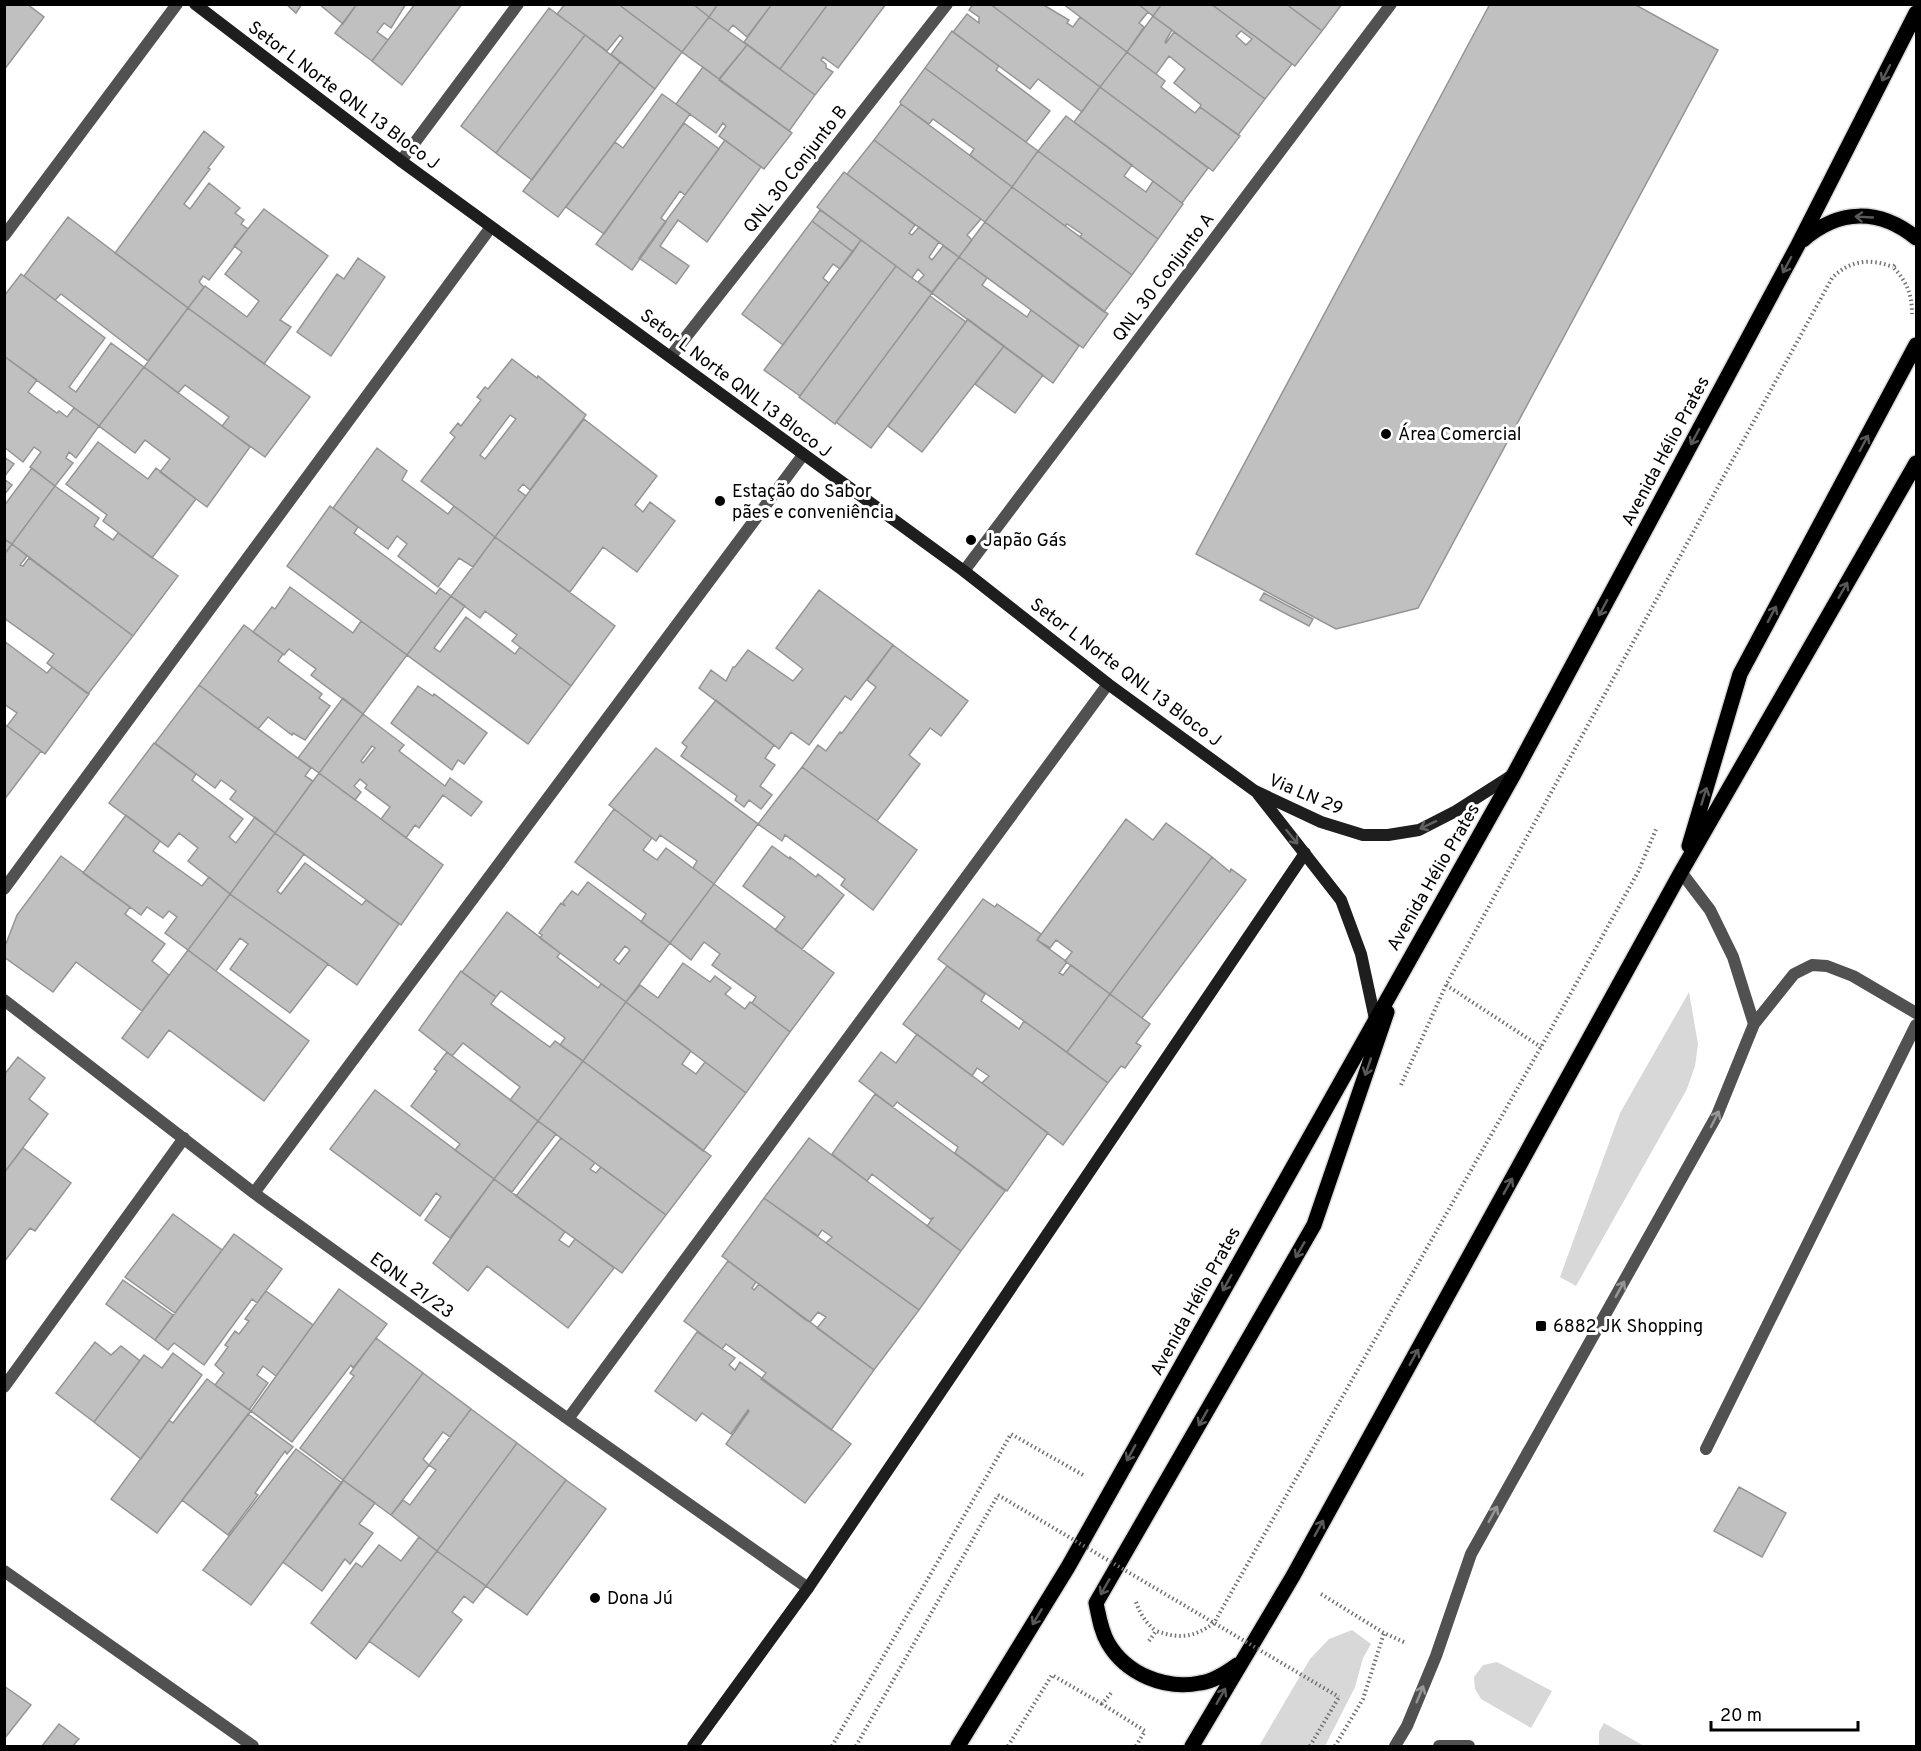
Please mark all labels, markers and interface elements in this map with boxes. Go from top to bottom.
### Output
street label: Setor L Norte QNL 13 Bloco J [243,17,443,176]
one-way arrow [1879,63,1891,81]
street label: QNL 30 Conjunto B [739,101,853,238]
street label: QNL 30 Conjunto A [1108,209,1220,347]
one-way arrow [1854,211,1874,222]
one-way arrow [1781,255,1792,273]
street label: Setor L Norte QNL 13 Bloco J [635,305,835,464]
street label: Avenida Hélio Prates [1617,373,1716,531]
place label: Área Comercial [1398,422,1521,447]
marker: Área Comercial [1379,427,1393,441]
one-way arrow [1689,427,1700,445]
one-way arrow [1859,434,1870,452]
place label: Estação do Sabor pães e conveniência [732,481,894,525]
marker: Estação do Sabor pães e conveniência [713,494,727,508]
place label: Japão Gás [983,530,1067,553]
marker: Japão Gás [964,533,978,547]
one-way arrow [1837,582,1849,599]
street label: Setor L Norte QNL 13 Bloco J [1025,594,1225,753]
one-way arrow [1597,599,1608,617]
one-way arrow [1767,606,1778,624]
street label: Via LN 29 [1265,769,1346,821]
one-way arrow [1699,787,1710,806]
street label: Avenida Hélio Prates [1383,800,1486,956]
one-way arrow [1419,820,1437,832]
one-way arrow [1285,828,1298,844]
one-way arrow [1362,1057,1373,1076]
one-way arrow [1710,1110,1721,1128]
one-way arrow [1502,1178,1514,1195]
street label: Avenida Hélio Prates [1146,1223,1247,1380]
one-way arrow [1294,1241,1306,1258]
street label: EQNL 21/23 [365,1248,458,1324]
one-way arrow [1221,1274,1232,1292]
one-way arrow [1614,1281,1626,1298]
place label: 6882 JK Shopping [1553,1316,1703,1339]
marker: 6882 JK Shopping [1534,1319,1548,1333]
one-way arrow [1408,1349,1420,1366]
one-way arrow [1196,1410,1208,1427]
one-way arrow [1125,1444,1137,1461]
one-way arrow [1487,1506,1499,1523]
one-way arrow [1314,1519,1325,1537]
one-way arrow [1099,1578,1111,1595]
place label: Dona Jú [607,1588,673,1611]
marker: Dona Jú [588,1591,602,1605]
one-way arrow [1031,1608,1043,1625]
one-way arrow [1415,1685,1426,1704]
one-way arrow [1215,1688,1227,1705]
scale bar [1711,1694,1858,1732]
text: 20 m [1720,1705,1762,1728]

